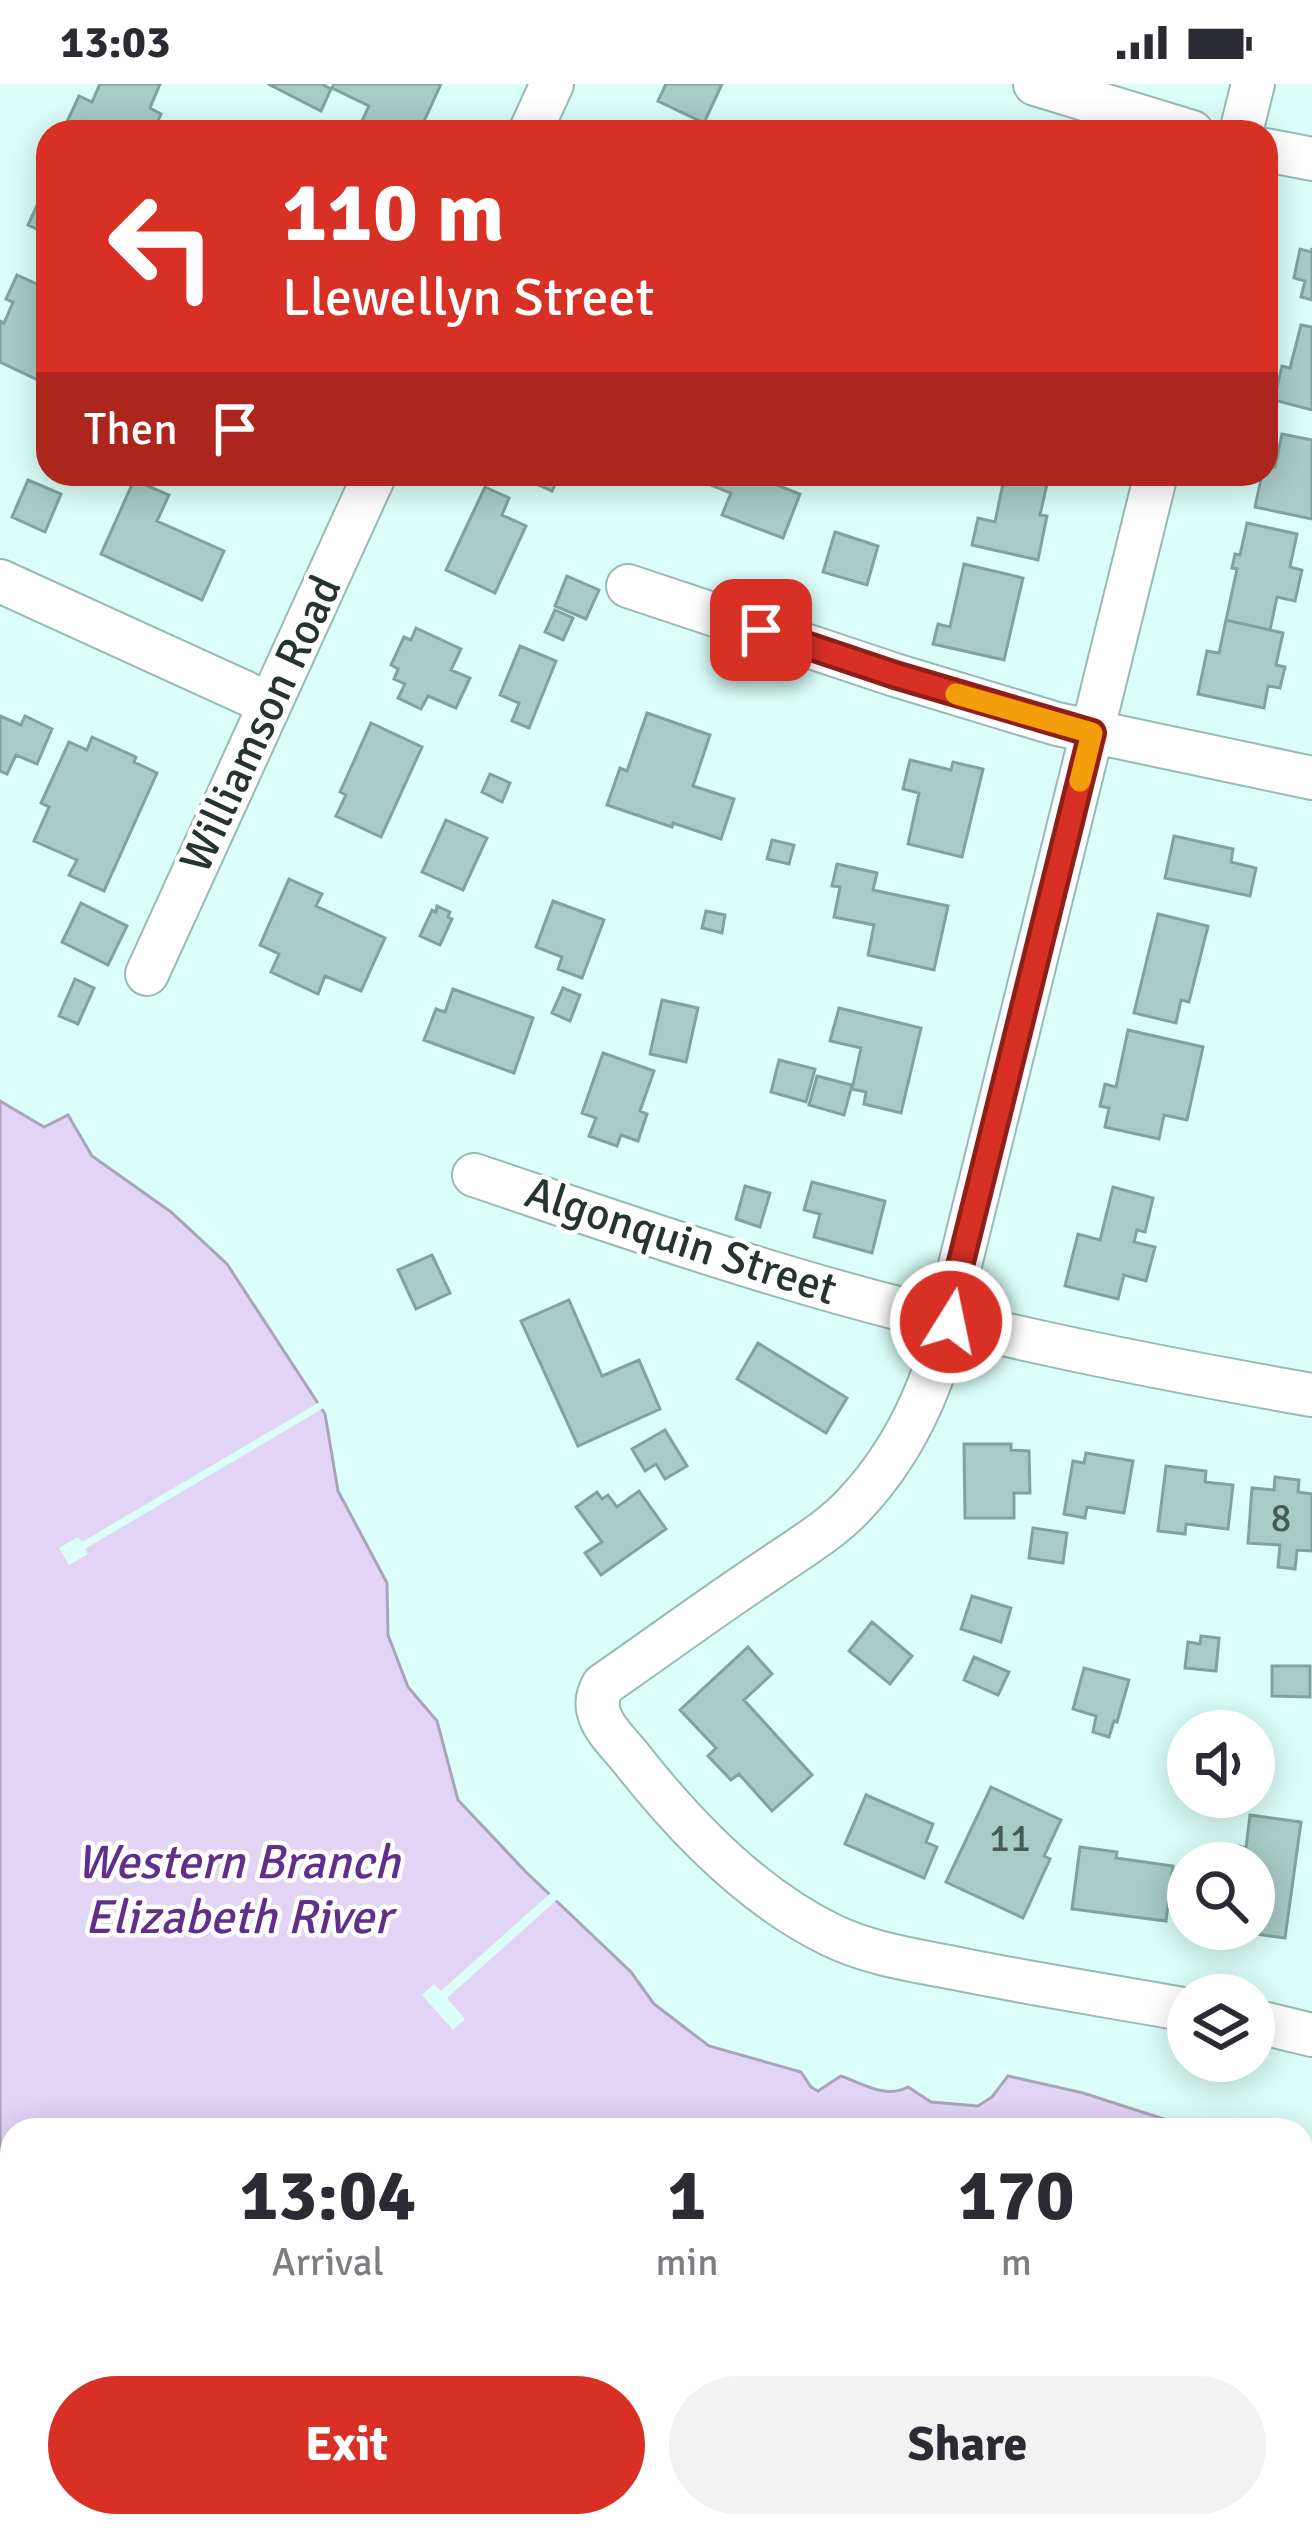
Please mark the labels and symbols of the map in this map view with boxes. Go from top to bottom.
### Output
street label: Williamson Road [168,567,354,881]
pin [710,579,812,681]
street label: Algonquin Street [518,1165,844,1317]
position arrow [888,1259,1014,1385]
house number: 8 [1270,1494,1292,1542]
house number: 11 [989,1814,1031,1862]
water label: Western Branch Elizabeth River [76,1833,402,1947]

